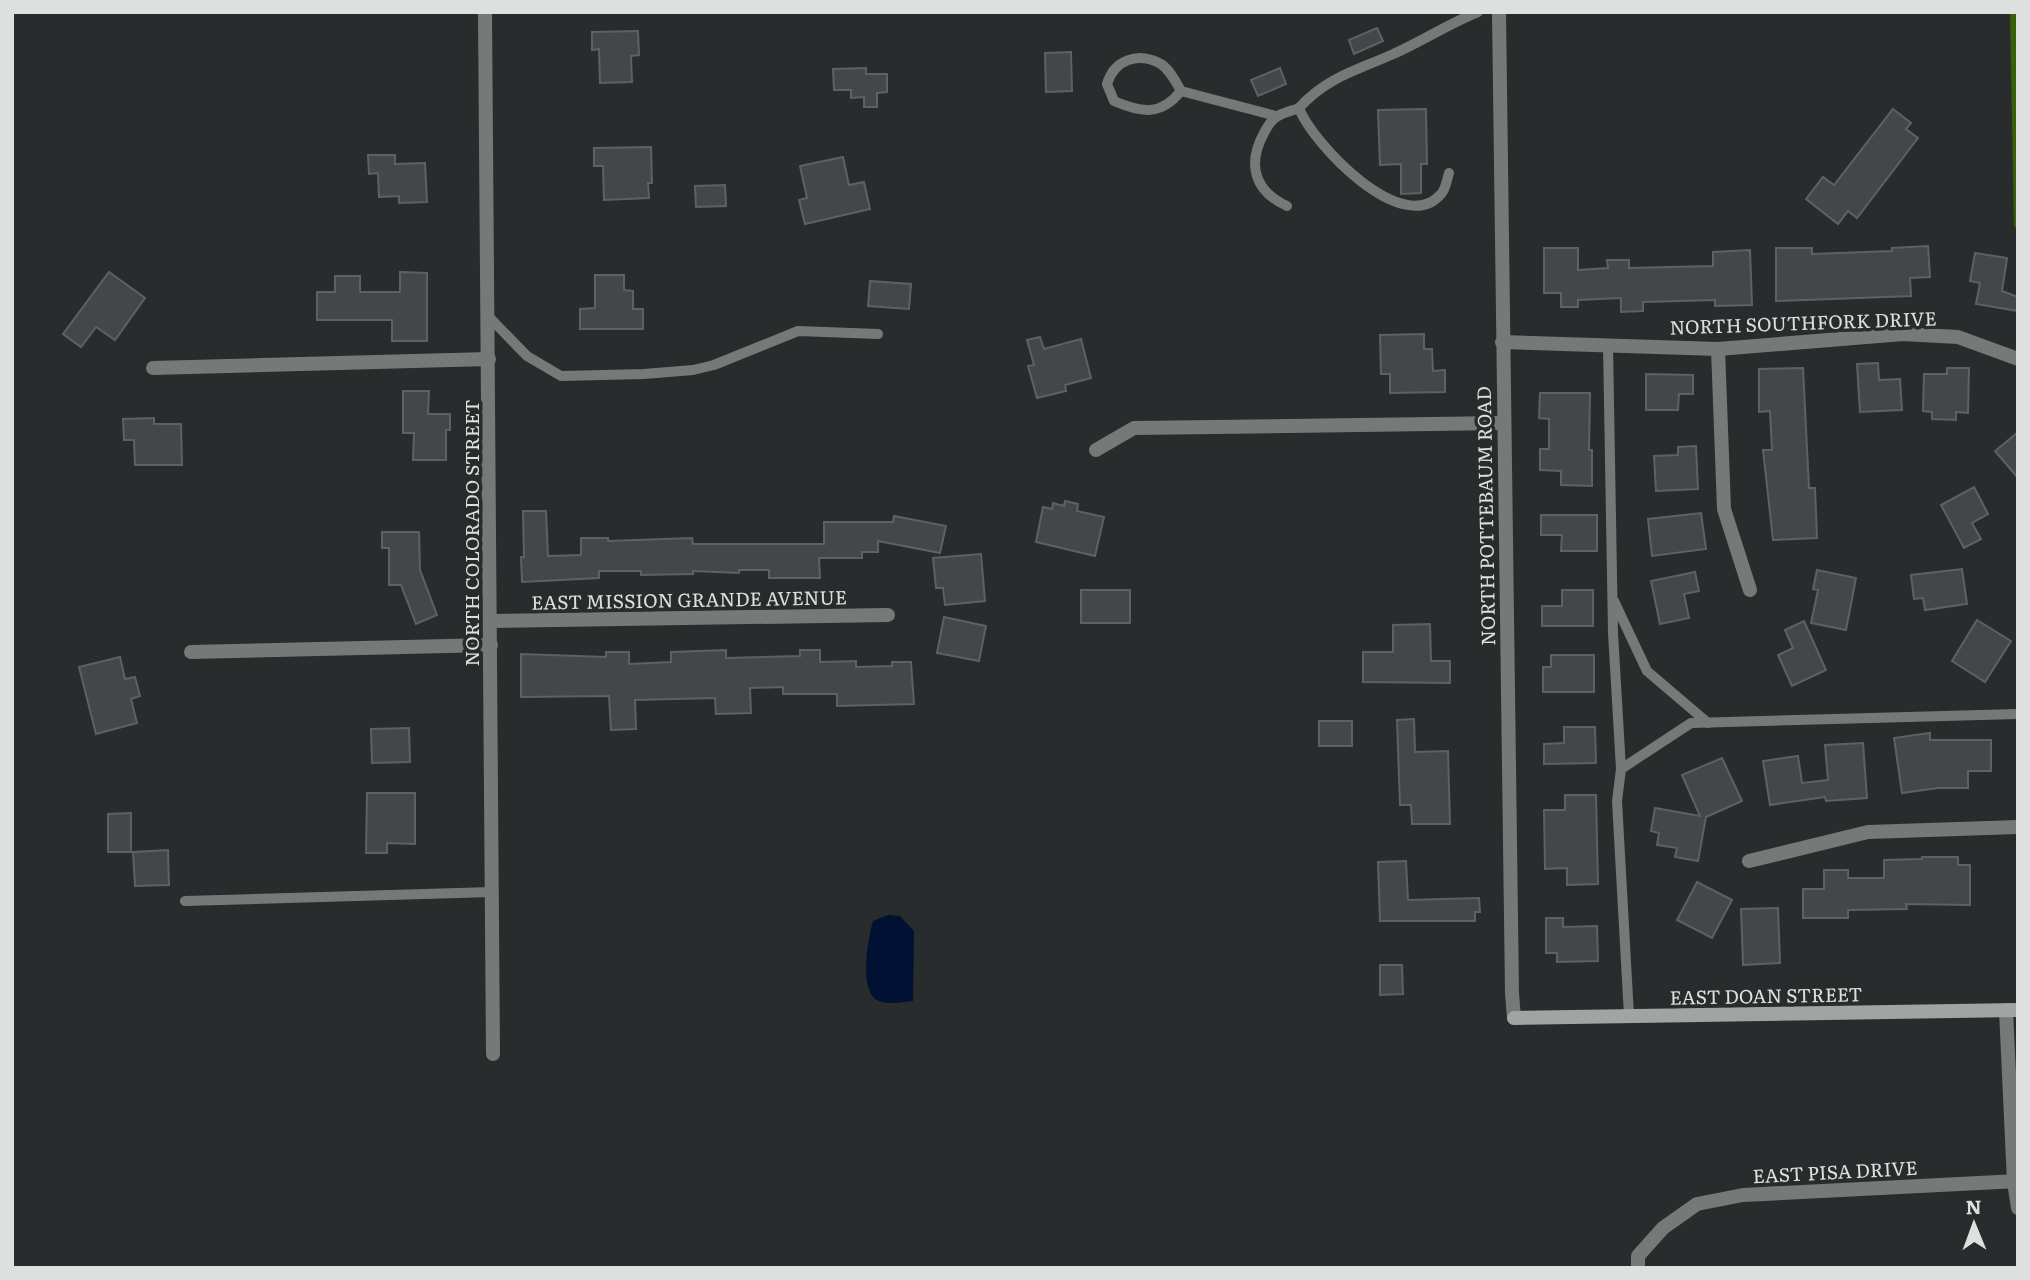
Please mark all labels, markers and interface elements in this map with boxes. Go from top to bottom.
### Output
street label: NORTH SOUTHFORK DRIVE [1669,303,1937,341]
street label: NORTH POTTEBAUM ROAD [1469,386,1501,646]
street label: NORTH COLORADO STREET [457,400,485,666]
street label: EAST MISSION GRANDE AVENUE [531,582,847,616]
street label: EAST DOAN STREET [1669,979,1863,1011]
street label: EAST PISA DRIVE [1752,1153,1918,1189]
north arrow [1939,1189,2009,1259]
text: N [1965,1192,1982,1220]

